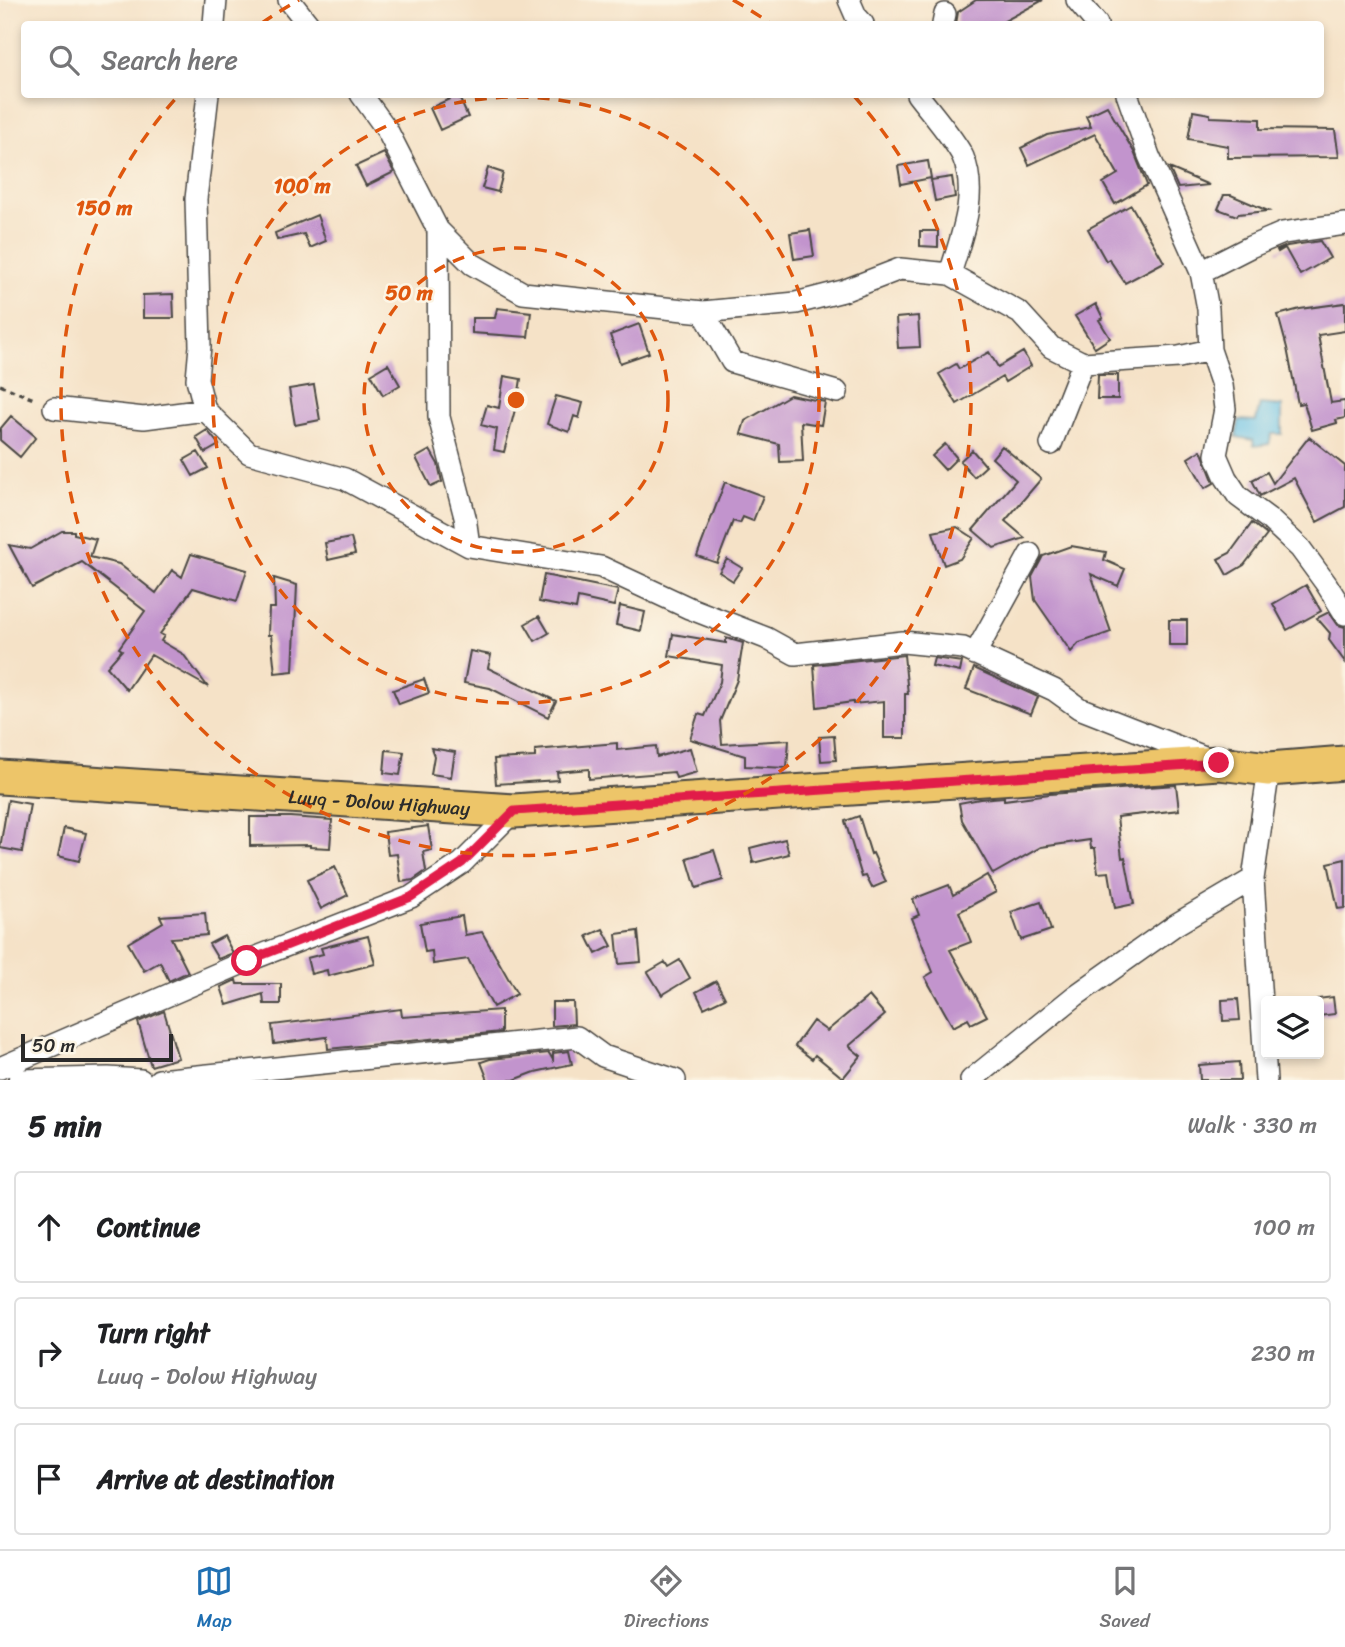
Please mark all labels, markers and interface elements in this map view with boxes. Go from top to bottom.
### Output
search box [21,21,1324,98]
text: Search here [101,37,238,83]
icon: search [45,41,83,79]
text: 100 m [273,167,331,205]
text: 150 m [76,189,133,227]
text: 50 m [385,274,434,312]
centre of rings [504,388,528,412]
route end [1203,747,1234,778]
street label: Luuq - Dolow Highway [287,780,471,825]
route start [231,945,262,976]
map controls [1261,996,1324,1059]
button: layers [1261,996,1324,1059]
text: 50 m [32,1029,75,1062]
scale bar [21,1031,173,1063]
text: 5 min [28,1099,102,1153]
text: Walk · 330 m [1187,1105,1317,1146]
text: Continue [97,1204,200,1250]
text: 100 m [1252,1207,1315,1248]
icon: ahead [30,1208,68,1246]
text: Turn right [97,1310,210,1356]
text: 230 m [1251,1333,1315,1374]
icon: right [30,1334,68,1372]
text: Luuq - Dolow Highway [97,1356,317,1397]
text: Arrive at destination [97,1456,334,1502]
icon: arrive [30,1460,68,1498]
tab: Map [195,1562,233,1637]
tab: Directions [624,1562,709,1637]
tab: Saved [1100,1562,1150,1637]

